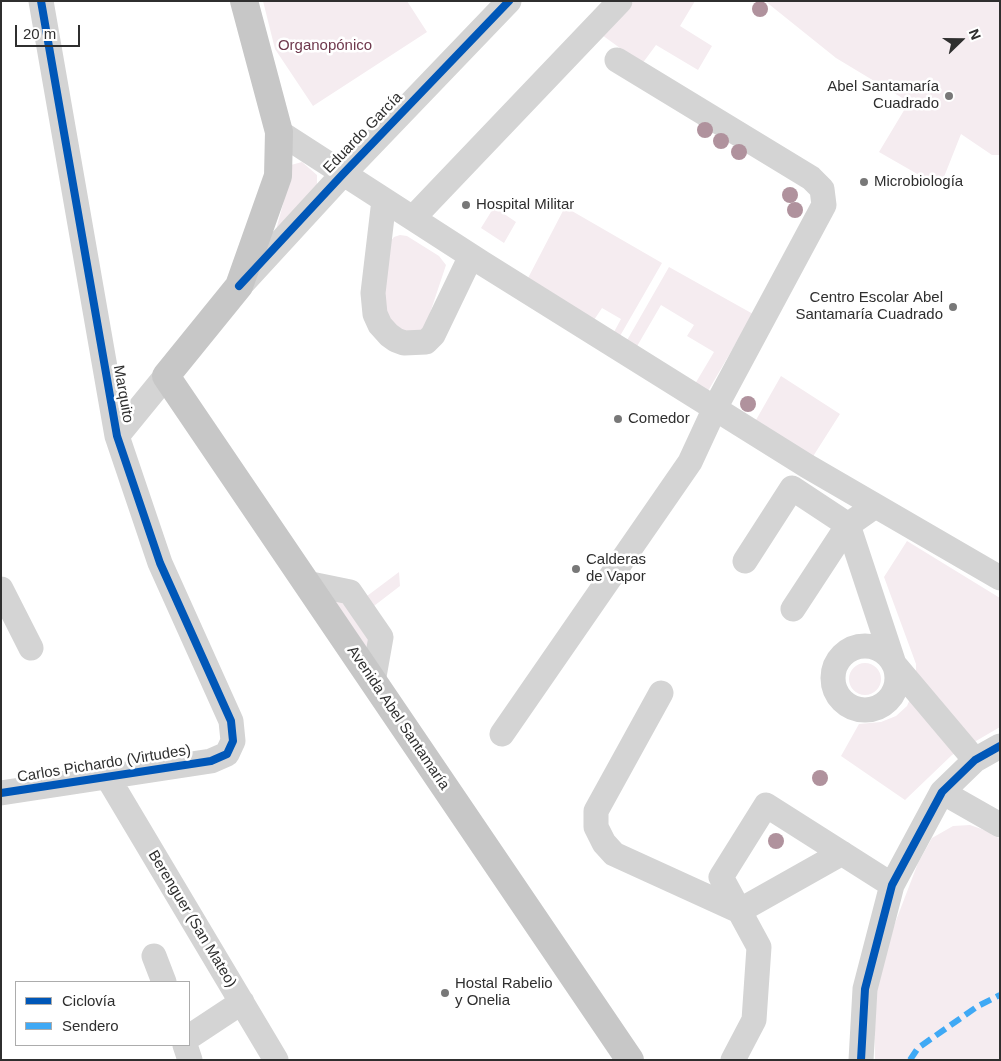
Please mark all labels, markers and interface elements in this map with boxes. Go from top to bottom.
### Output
scale bar [18,15,82,47]
north arrow [936,15,986,65]
text: 20 m [23,25,56,42]
text: N [966,27,984,42]
park label: Organopónico [278,37,372,55]
place label: Abel Santamaría Cuadrado [827,78,939,113]
street label: Eduardo García [320,89,406,177]
marker: Abel Santamaría Cuadrado [943,90,955,102]
place label: Microbiología [874,173,963,191]
marker: Microbiología [858,176,870,188]
place label: Hospital Militar [476,196,574,214]
marker: Hospital Militar [460,199,472,211]
place label: Centro Escolar Abel Santamaría Cuadrado [795,289,943,324]
marker: Centro Escolar Abel Santamaría Cuadrado [947,301,959,313]
street label: Marquito [109,364,137,424]
place label: Comedor [628,410,690,428]
marker: Comedor [612,413,624,425]
place label: Calderas de Vapor [586,551,646,586]
marker: Calderas de Vapor [570,563,582,575]
street label: Avenida Abel Santamaría [343,643,453,793]
street label: Carlos Pichardo (Virtudes) [16,741,192,787]
street label: Berenguer (San Mateo) [144,847,240,991]
place label: Hostal Rabelio y Onelia [455,975,553,1010]
legend [15,981,190,1046]
marker: Hostal Rabelio y Onelia [439,987,451,999]
text: Ciclovía [62,992,115,1009]
text: Sendero [62,1017,119,1034]

